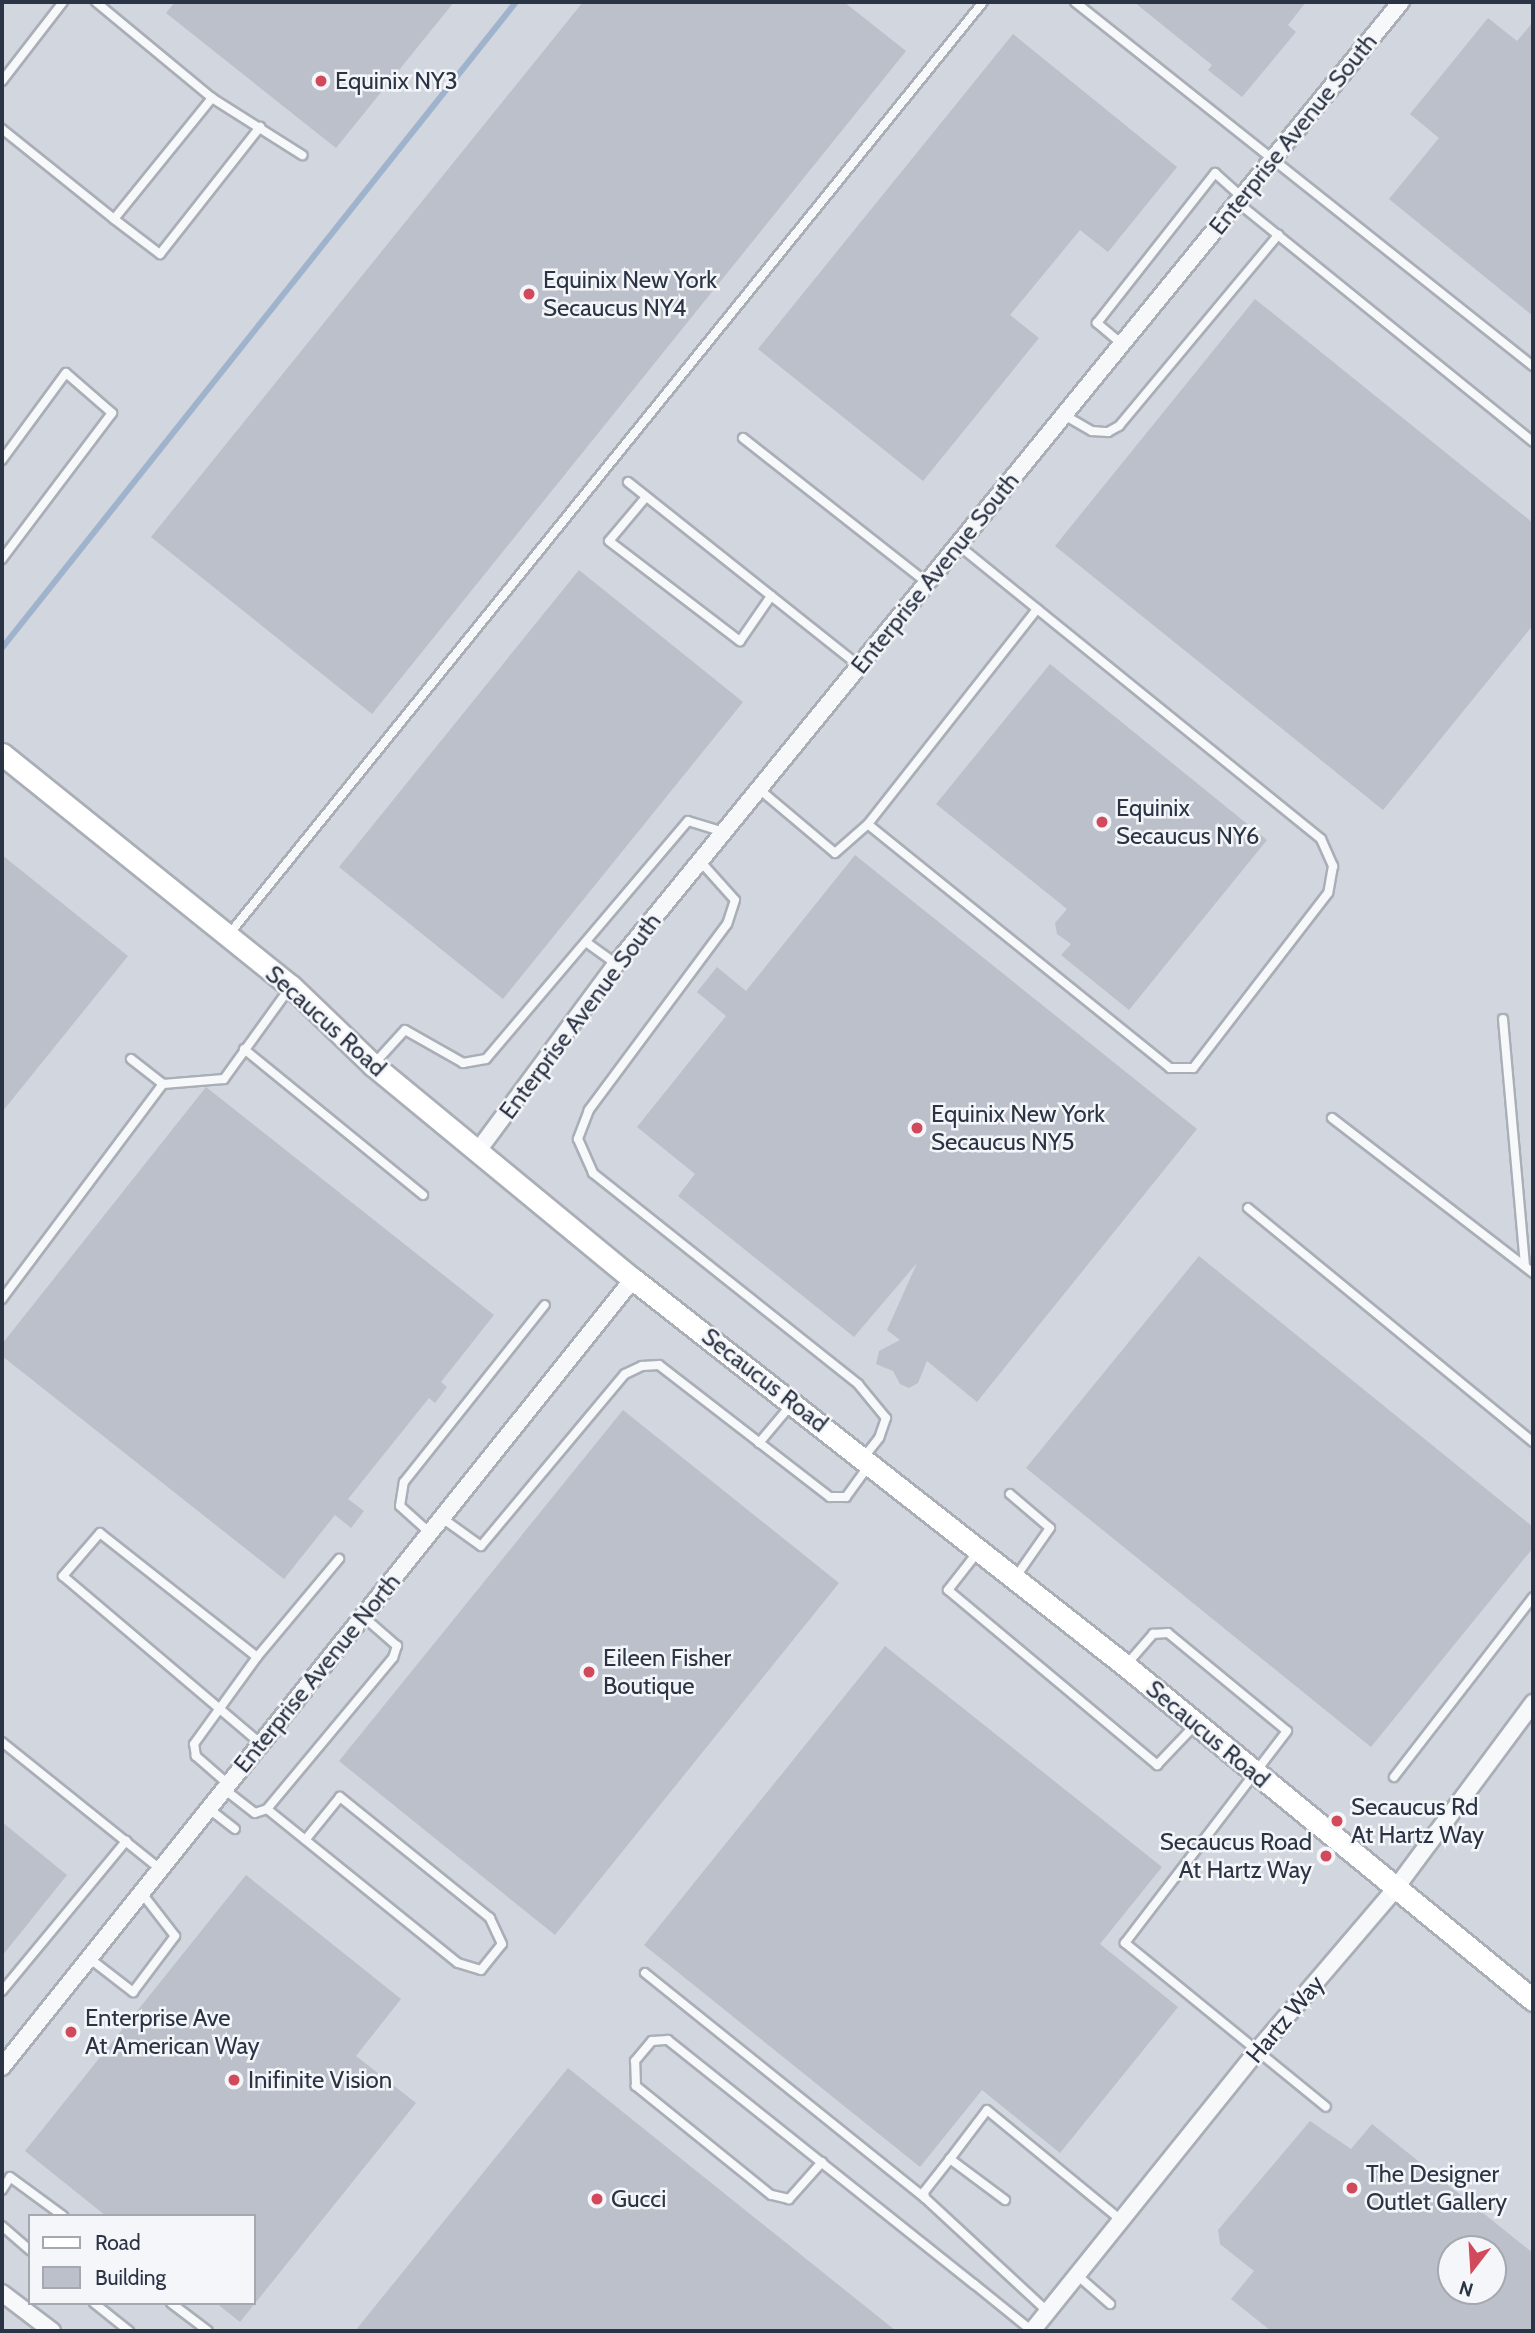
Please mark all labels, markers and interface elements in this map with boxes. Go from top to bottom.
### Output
street label: Enterprise Avenue South [1203,28,1383,240]
place label: Equinix NY3 [335,67,458,95]
marker: Equinix NY3 [313,73,329,89]
place label: Equinix New York Secaucus NY4 [543,266,717,322]
marker: Equinix New York Secaucus NY4 [521,286,537,302]
street label: Enterprise Avenue South [845,467,1025,679]
place label: Equinix Secaucus NY6 [1116,794,1259,850]
marker: Equinix Secaucus NY6 [1094,814,1110,830]
street label: Enterprise Avenue South [493,907,667,1125]
street label: Secaucus Road [260,959,392,1083]
place label: Equinix New York Secaucus NY5 [931,1100,1105,1156]
marker: Equinix New York Secaucus NY5 [909,1120,925,1136]
street label: Secaucus Road [696,1322,834,1438]
street label: Enterprise Avenue North [228,1568,406,1778]
place label: Eileen Fisher Boutique [603,1644,731,1700]
marker: Eileen Fisher Boutique [581,1664,597,1680]
street label: Secaucus Road [1140,1674,1276,1794]
place label: Secaucus Rd At Hartz Way [1351,1793,1484,1849]
marker: Secaucus Rd At Hartz Way [1329,1813,1345,1829]
place label: Secaucus Road At Hartz Way [1160,1828,1312,1884]
marker: Secaucus Road At Hartz Way [1318,1848,1334,1864]
street label: Hartz Way [1240,1969,1330,2069]
place label: Enterprise Ave At American Way [85,2004,260,2060]
marker: Enterprise Ave At American Way [63,2024,79,2040]
place label: Inifinite Vision [248,2066,392,2094]
marker: Inifinite Vision [226,2072,242,2088]
place label: The Designer Outlet Gallery [1366,2160,1507,2216]
marker: The Designer Outlet Gallery [1344,2180,1360,2196]
place label: Gucci [611,2185,666,2213]
marker: Gucci [589,2191,605,2207]
legend [28,2214,256,2305]
text: Road [95,2230,141,2255]
north arrow [1437,2235,1507,2305]
text: Building [95,2265,166,2290]
text: N [1457,2276,1476,2302]

